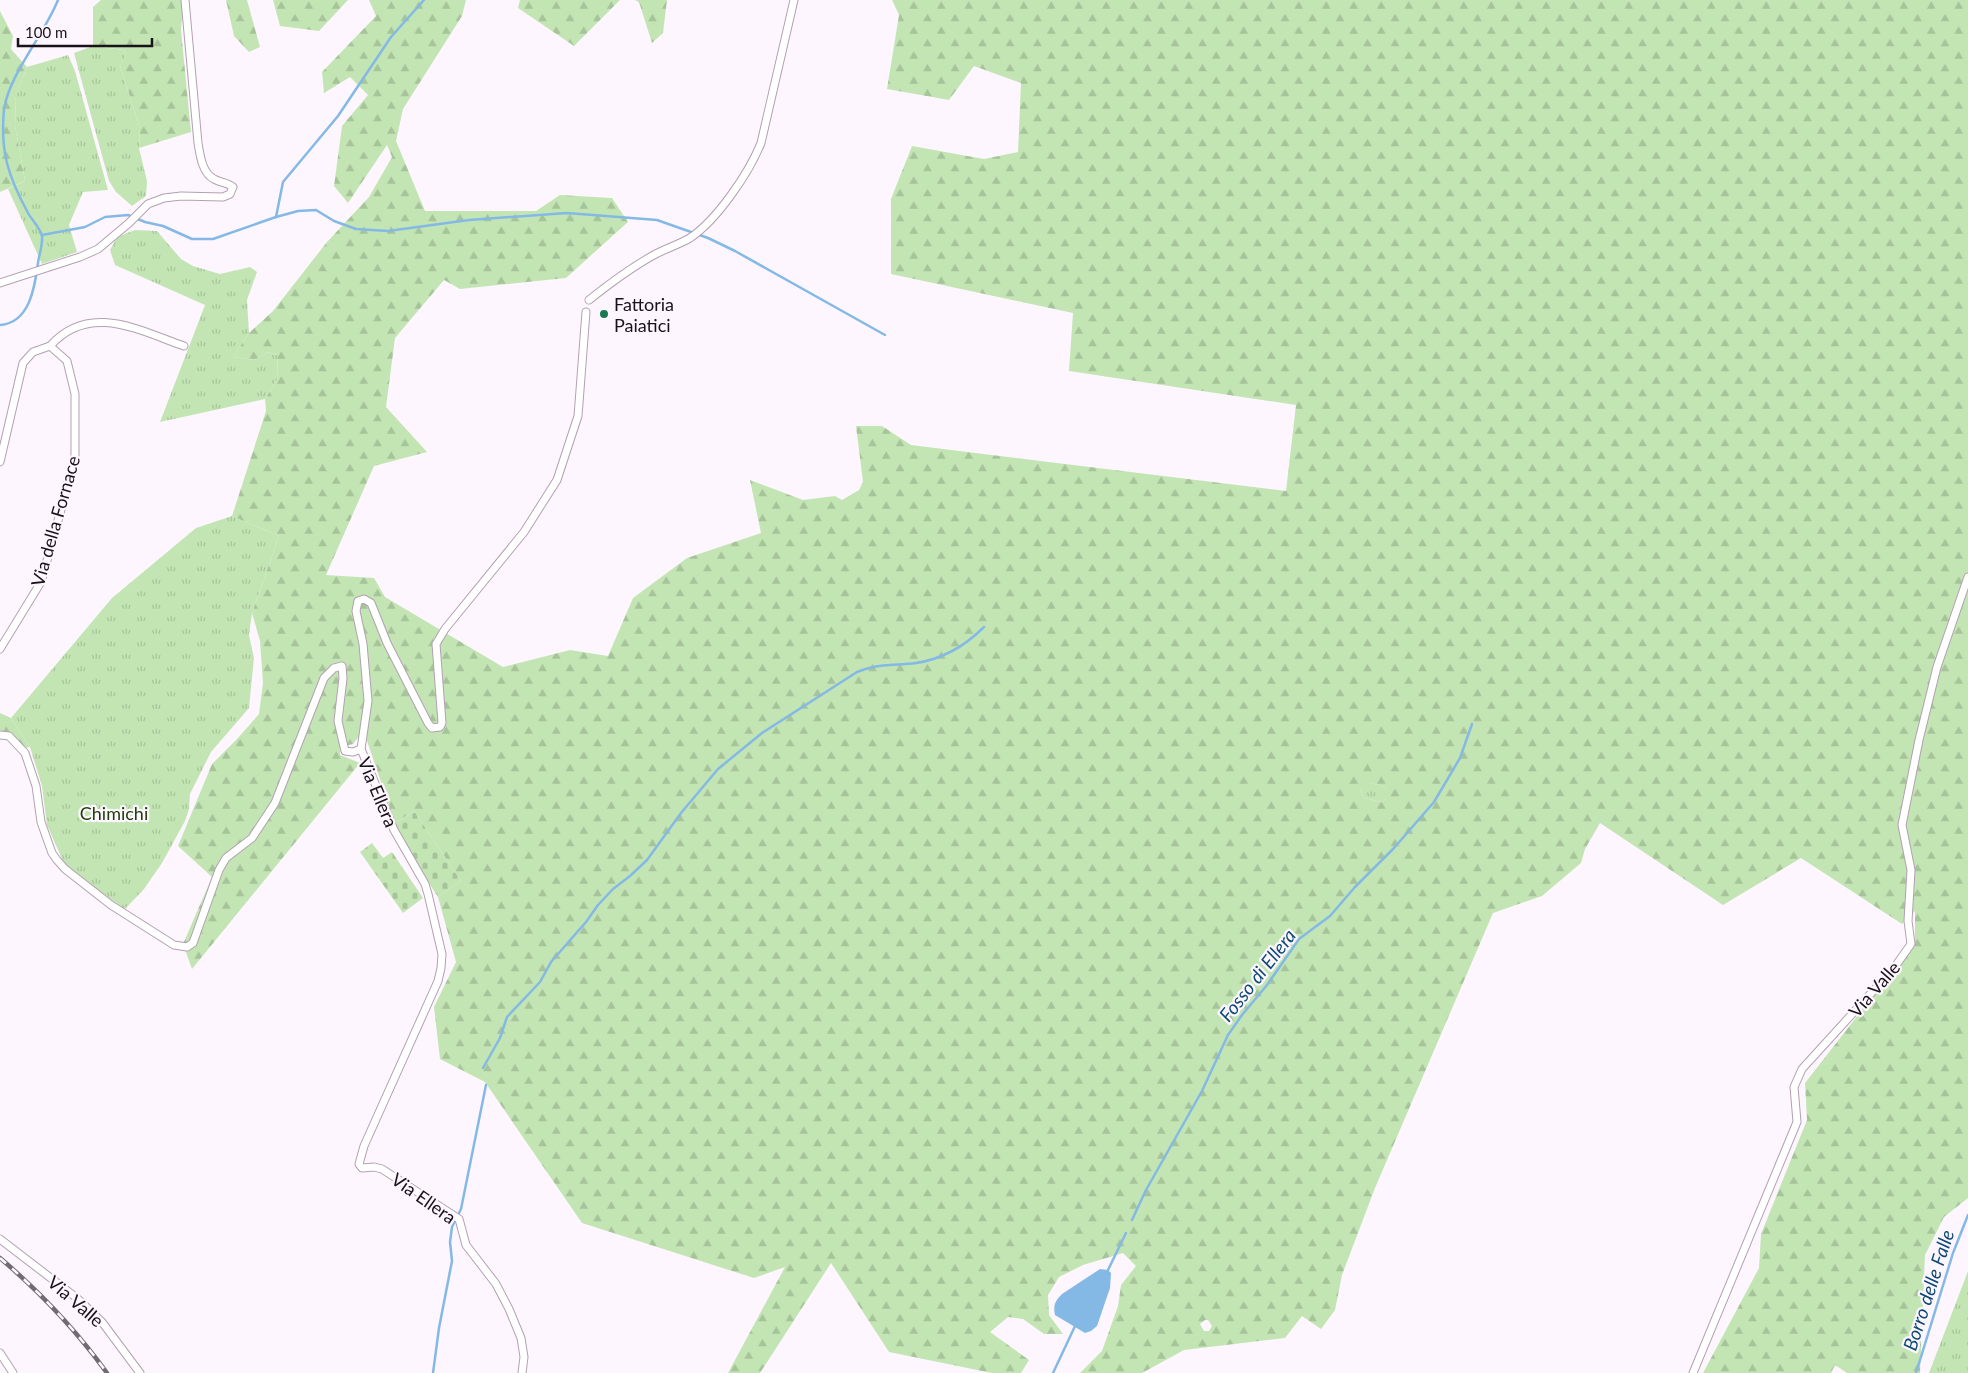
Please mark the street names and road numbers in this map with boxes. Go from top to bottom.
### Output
street label: Via della Fornace [26,453,84,589]
street label: Via Ellera [353,754,403,830]
street label: Via Valle [1844,956,1904,1022]
street label: Via Ellera [387,1168,461,1228]
street label: Via Valle [43,1271,109,1331]

